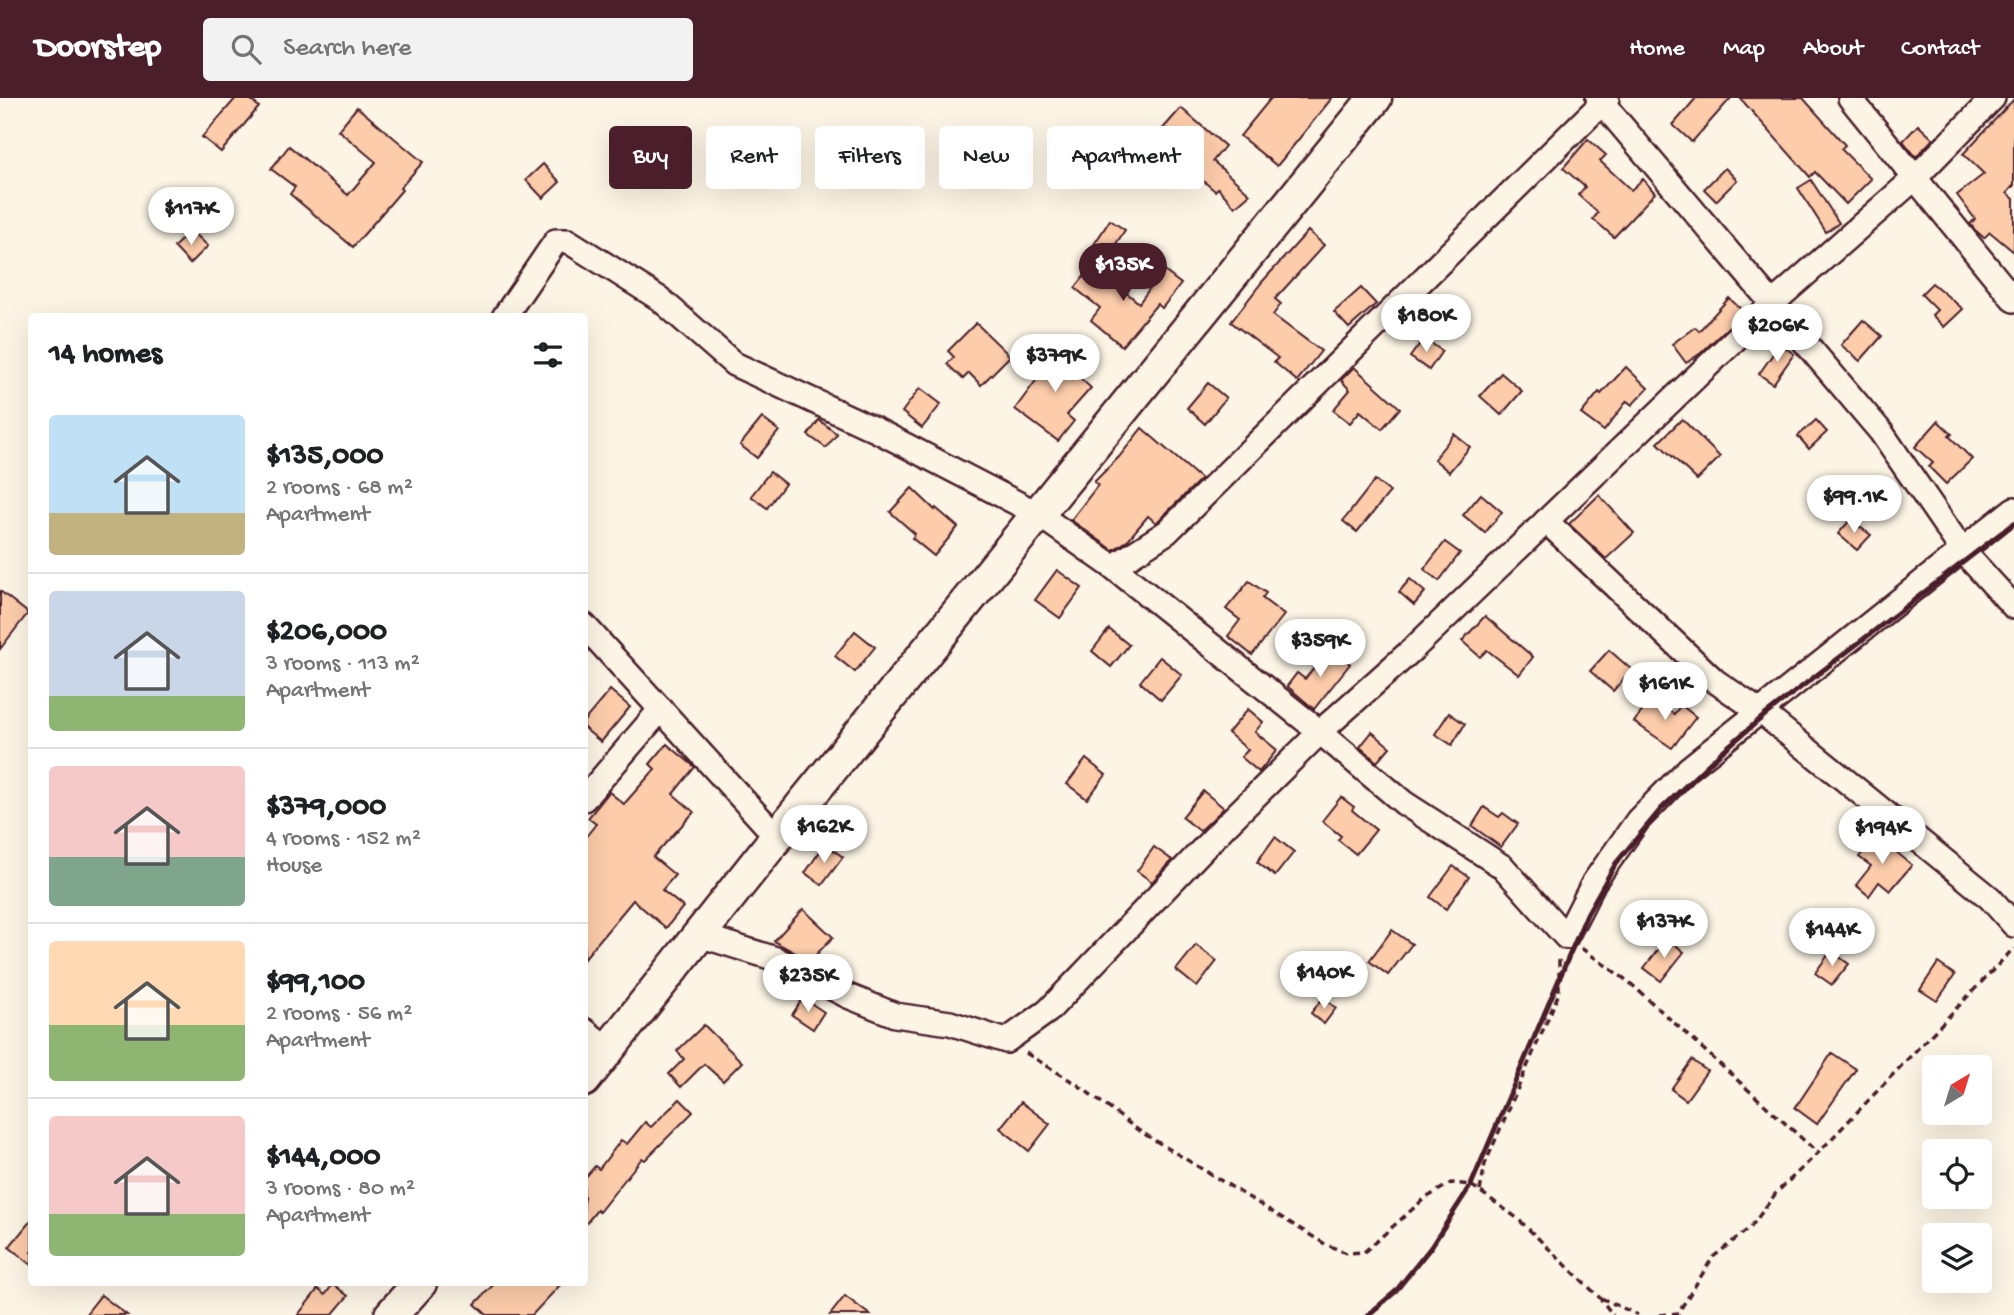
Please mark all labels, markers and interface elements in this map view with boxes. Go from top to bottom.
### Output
search box [203,18,693,81]
text: Doorstep [35,30,161,68]
icon: search [227,30,265,68]
text: Search here [283,34,411,65]
text: Home [1629,35,1685,64]
text: Map [1723,35,1765,64]
text: About [1803,35,1863,64]
text: Contact [1901,35,1979,64]
chip: Buy [609,126,692,189]
chip: Rent [706,126,801,189]
chip: Filters [815,126,925,189]
chip: New [939,126,1033,189]
chip: Apartment [1047,126,1204,189]
pin: $117K [142,188,240,247]
text: $117K [164,196,218,223]
pin: $135K [1074,244,1172,303]
text: $135K [1095,252,1151,279]
pin: $180K [1377,294,1475,354]
text: $180K [1397,303,1455,330]
pin: $206K [1728,304,1826,364]
text: $206K [1748,313,1807,340]
pin: $379K [1006,334,1104,394]
icon: filters [529,336,567,374]
text: 14 homes [49,338,162,373]
text: $379K [1026,343,1084,370]
text: $135,000 [266,440,383,475]
icon: home [105,443,189,527]
text: 2 rooms · 68 m² [266,475,413,502]
pin: $99.1K [1797,476,1911,535]
text: $99.1K [1823,484,1885,511]
text: Apartment [266,502,370,529]
text: $206,000 [266,616,387,651]
icon: home [105,619,189,703]
pin: $359K [1271,620,1369,679]
text: $359K [1291,628,1349,655]
text: 3 rooms · 113 m² [266,651,420,678]
pin: $161K [1616,662,1714,722]
text: $161K [1638,671,1692,698]
text: Apartment [266,678,370,705]
text: $379,000 [266,791,386,826]
icon: home [105,794,189,878]
pin: $162K [775,806,873,865]
pin: $194K [1833,806,1931,866]
text: $162K [796,814,852,841]
text: $194K [1855,815,1909,842]
text: 4 rooms · 152 m² [266,826,421,853]
text: House [266,853,322,880]
pin: $137K [1615,900,1713,960]
pin: $144K [1783,908,1881,968]
text: $137K [1636,909,1692,936]
text: $144K [1805,917,1859,944]
pin: $140K [1275,951,1373,1011]
pin: $235K [759,954,857,1014]
text: $140K [1296,960,1352,987]
text: $235K [779,963,837,990]
text: $99,100 [266,966,365,1001]
icon: home [105,969,189,1053]
text: 2 rooms · 56 m² [266,1001,412,1028]
text: Apartment [266,1028,370,1055]
north arrow [1922,1055,1992,1125]
map controls [1922,1055,1992,1293]
button: locate [1922,1139,1992,1209]
text: $144,000 [266,1141,381,1176]
icon: home [105,1144,189,1228]
text: 3 rooms · 80 m² [266,1176,415,1203]
text: Apartment [266,1203,370,1230]
button: layers [1922,1223,1992,1293]

